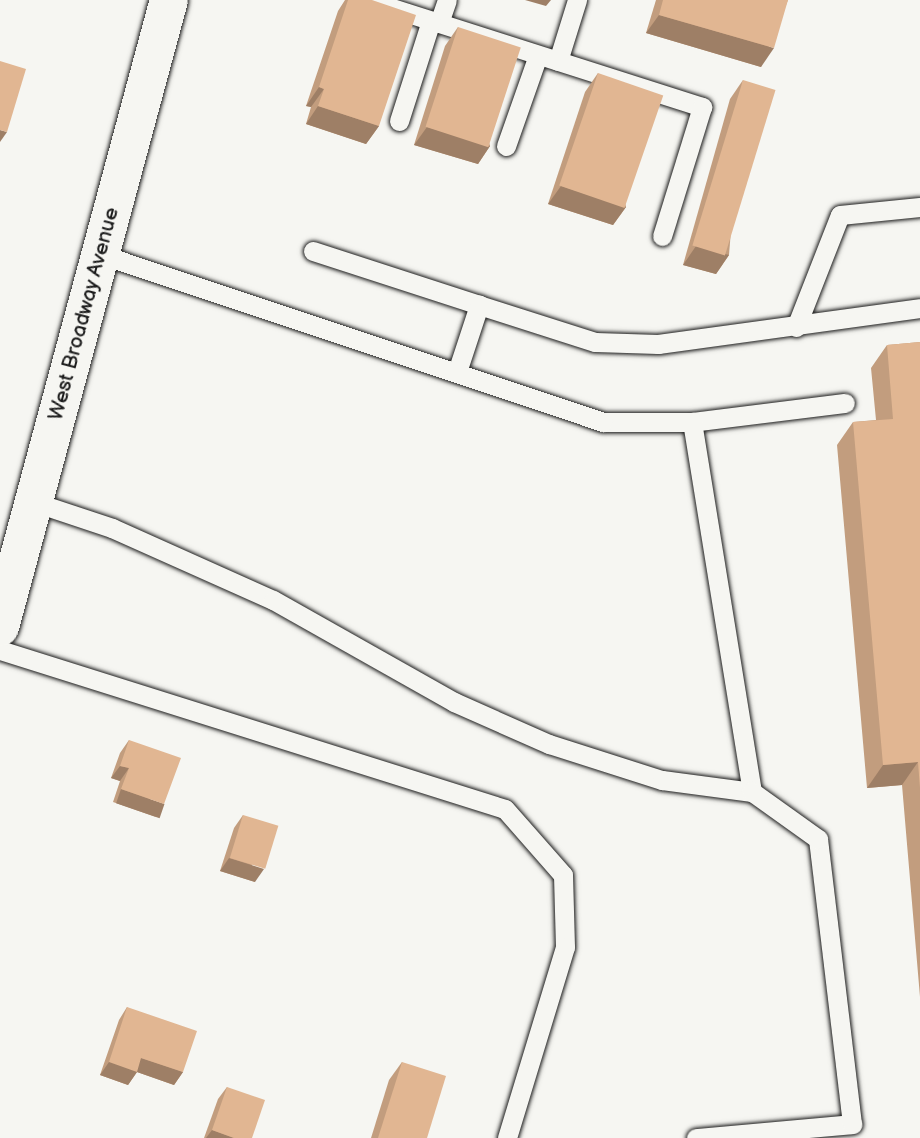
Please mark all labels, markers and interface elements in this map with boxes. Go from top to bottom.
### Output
street label: West Broadway Avenue [43,204,125,424]

